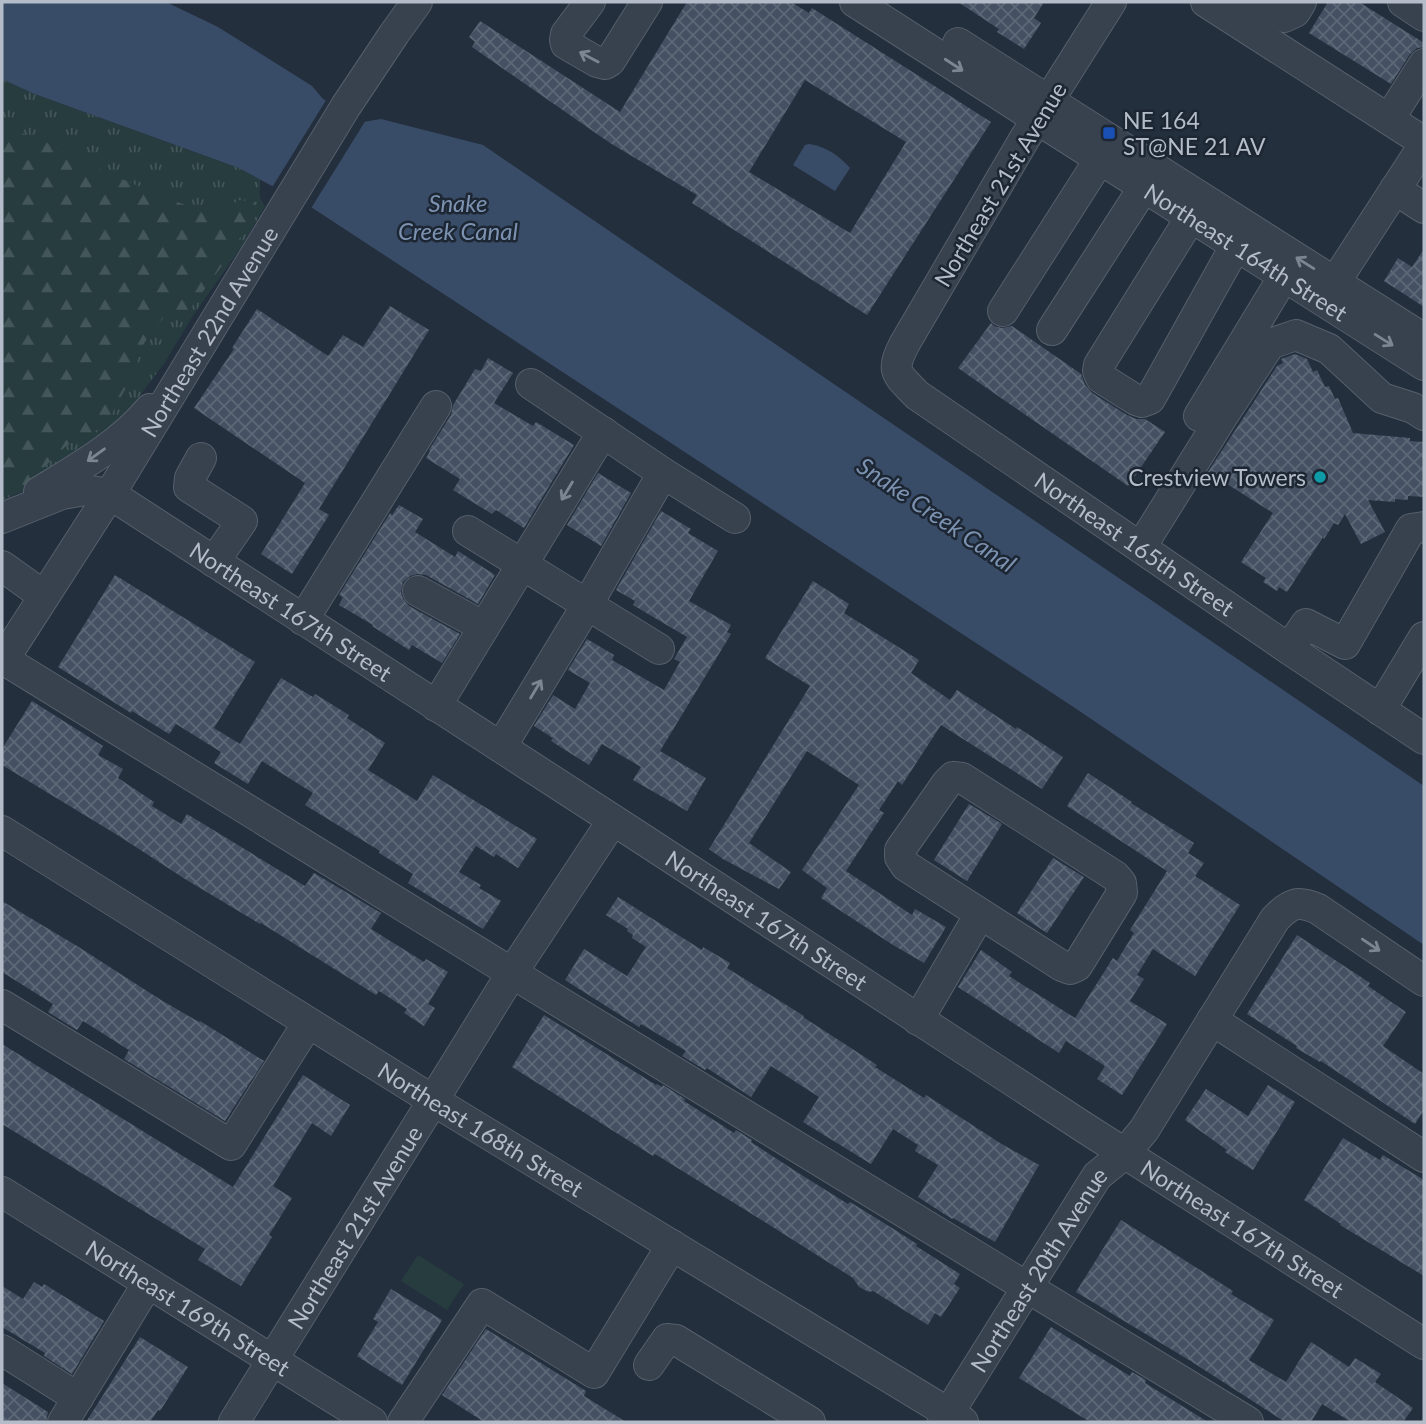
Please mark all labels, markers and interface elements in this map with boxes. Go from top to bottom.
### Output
one-way arrow [580,50,600,64]
one-way arrow [944,58,963,72]
street label: Northeast 21st Avenue [928,77,1072,291]
place label: NE 164 ST@NE 21 AV [1123,106,1266,160]
marker: NE 164 ST@NE 21 AV [1101,125,1117,141]
street label: Northeast 164th Street [1139,177,1353,327]
water label: Snake Creek Canal [398,188,519,245]
street label: Northeast 22nd Avenue [134,221,284,442]
one-way arrow [1295,255,1315,269]
one-way arrow [1374,333,1394,347]
one-way arrow [87,448,106,462]
water label: Snake Creek Canal [852,450,1022,578]
place label: Crestview Towers [1128,463,1306,491]
street label: Northeast 165th Street [1030,466,1240,622]
marker: Crestview Towers [1312,469,1328,485]
one-way arrow [560,480,574,500]
street label: Northeast 167th Street [185,536,398,687]
one-way arrow [530,680,544,700]
street label: Northeast 167th Street [661,844,873,996]
one-way arrow [1361,938,1380,952]
street label: Northeast 168th Street [373,1056,589,1203]
street label: Northeast 21st Avenue [281,1121,428,1334]
street label: Northeast 167th Street [1136,1153,1350,1304]
street label: Northeast 20th Avenue [964,1160,1112,1377]
street label: Northeast 169th Street [81,1234,296,1382]

